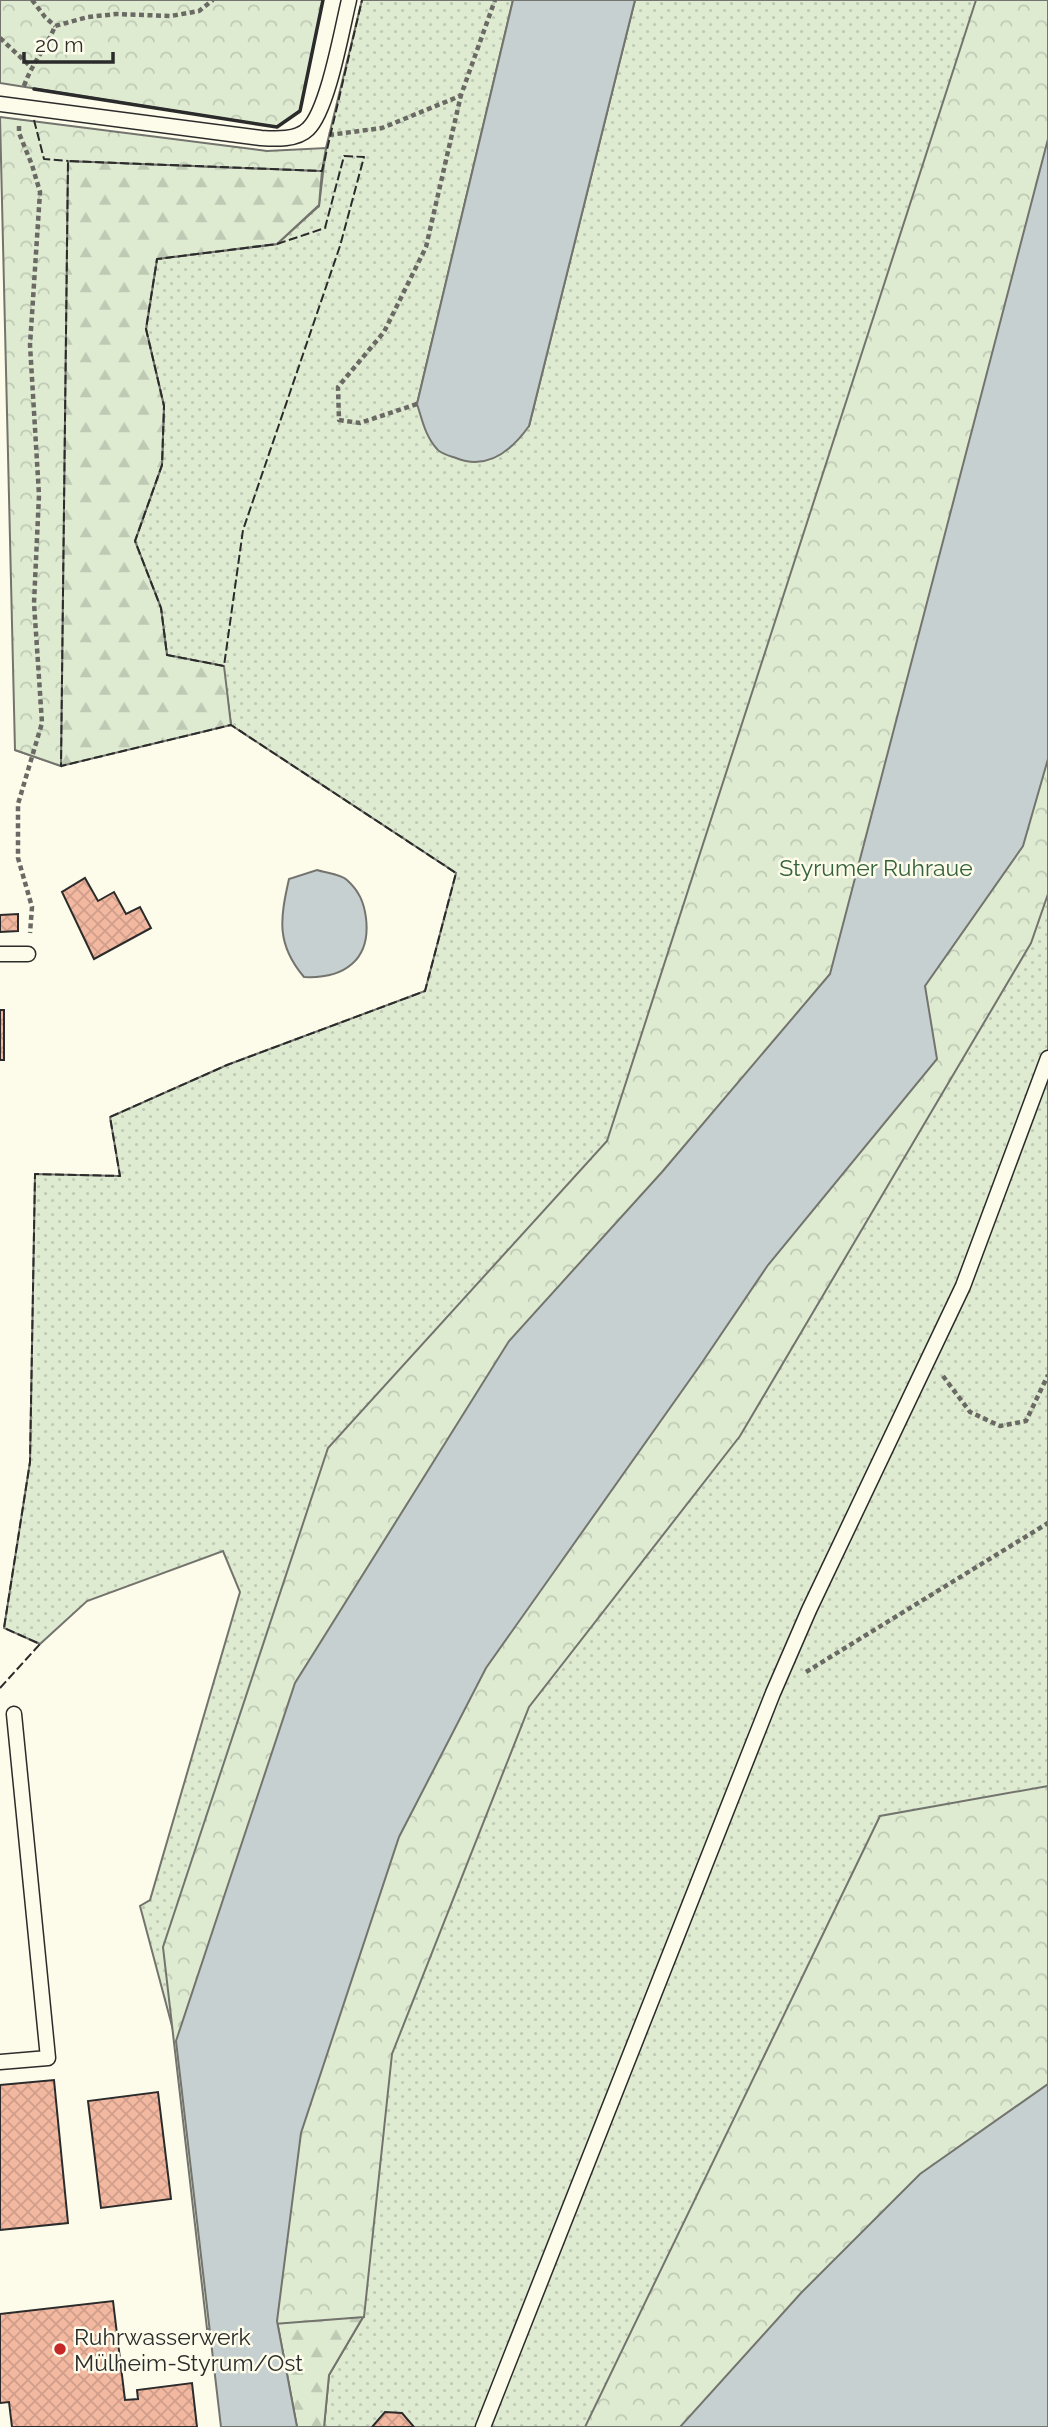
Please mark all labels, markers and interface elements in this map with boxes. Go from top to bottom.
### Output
scale bar [24,21,114,65]
text: 20 m [35,32,83,57]
park label: Styrumer Ruhraue [779,854,973,881]
place label: Ruhrwasserwerk Mülheim-Styrum/Ost [74,2323,303,2376]
marker: Ruhrwasserwerk Mülheim-Styrum/Ost [52,2341,68,2357]

